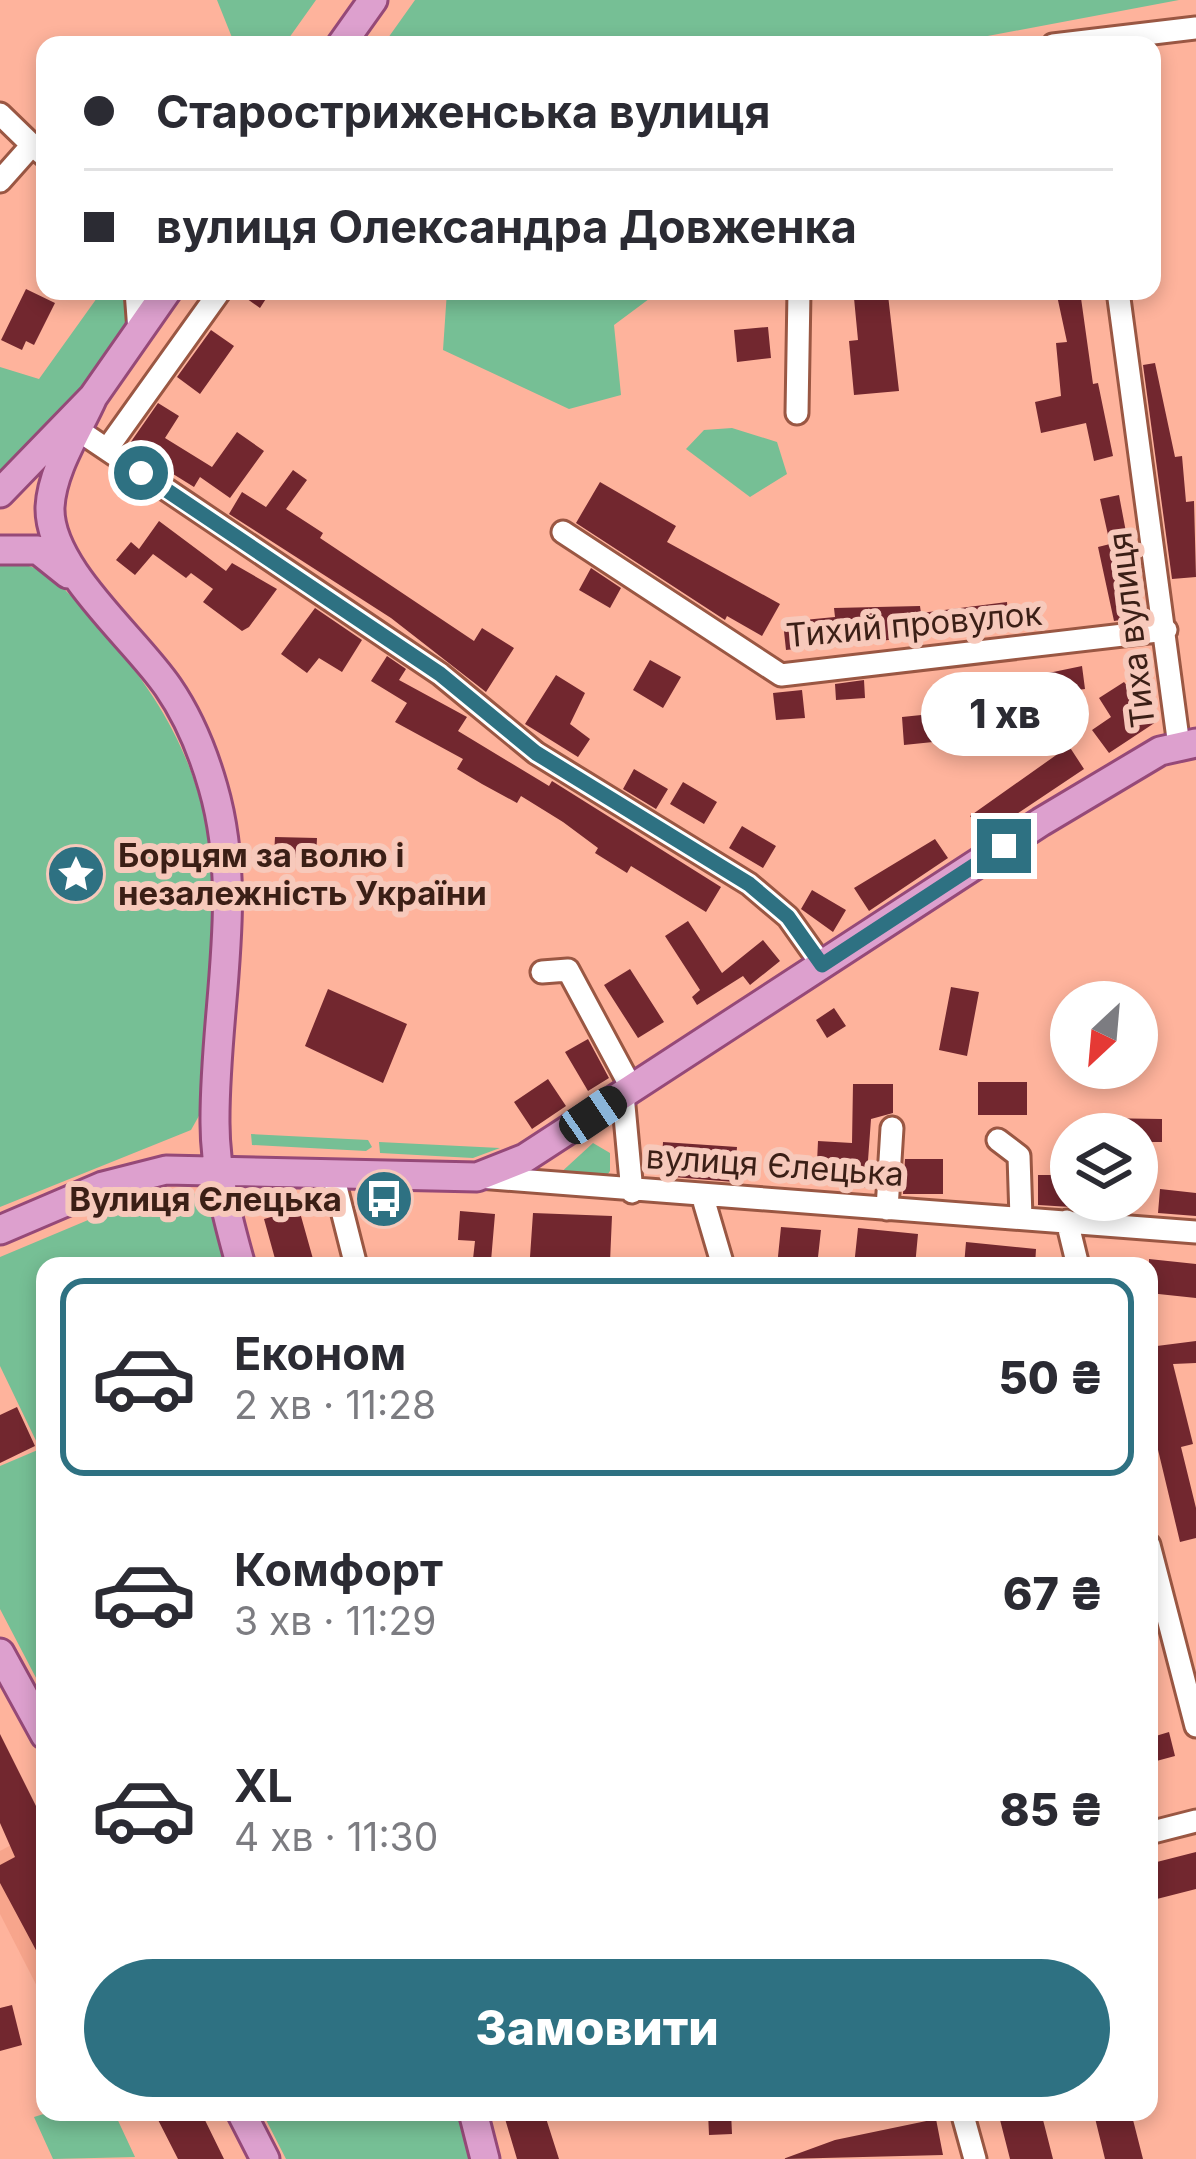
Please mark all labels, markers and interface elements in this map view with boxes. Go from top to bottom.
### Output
text: Старостриженська вулиця [156,84,771,139]
text: вулиця Олександра Довженка [156,199,857,254]
route start [114,446,168,500]
street label: Тиха вулиця [1099,530,1163,730]
street label: Тихий провулок [784,593,1044,655]
callout: 1 хв [920,672,1088,756]
text: 1 хв [969,690,1041,737]
route end [977,819,1031,873]
place label: Борцям за волю і незалежність України [118,835,487,913]
place icon: Борцям за волю і незалежність України [45,843,107,905]
north arrow [1050,981,1158,1089]
map controls [1050,981,1158,1221]
car [553,1080,633,1150]
button: layers [1050,1113,1158,1221]
street label: вулиця Єлецька [645,1136,905,1194]
bus stop icon: Вулиця Єлецька [353,1168,415,1230]
place label: Вулиця Єлецька [69,1179,342,1219]
icon: car [90,1323,198,1431]
text: Економ [234,1326,406,1381]
text: 50 ₴ [999,1350,1104,1405]
text: 2 хв · 11:28 [234,1381,436,1428]
icon: car [90,1539,198,1647]
text: Комфорт [234,1542,443,1597]
text: 67 ₴ [1003,1566,1104,1621]
text: 3 хв · 11:29 [234,1597,436,1644]
icon: car [90,1755,198,1863]
text: XL [234,1758,293,1813]
text: 85 ₴ [1000,1782,1104,1837]
text: 4 хв · 11:30 [234,1813,438,1860]
button: Замовити [84,1959,1110,2097]

